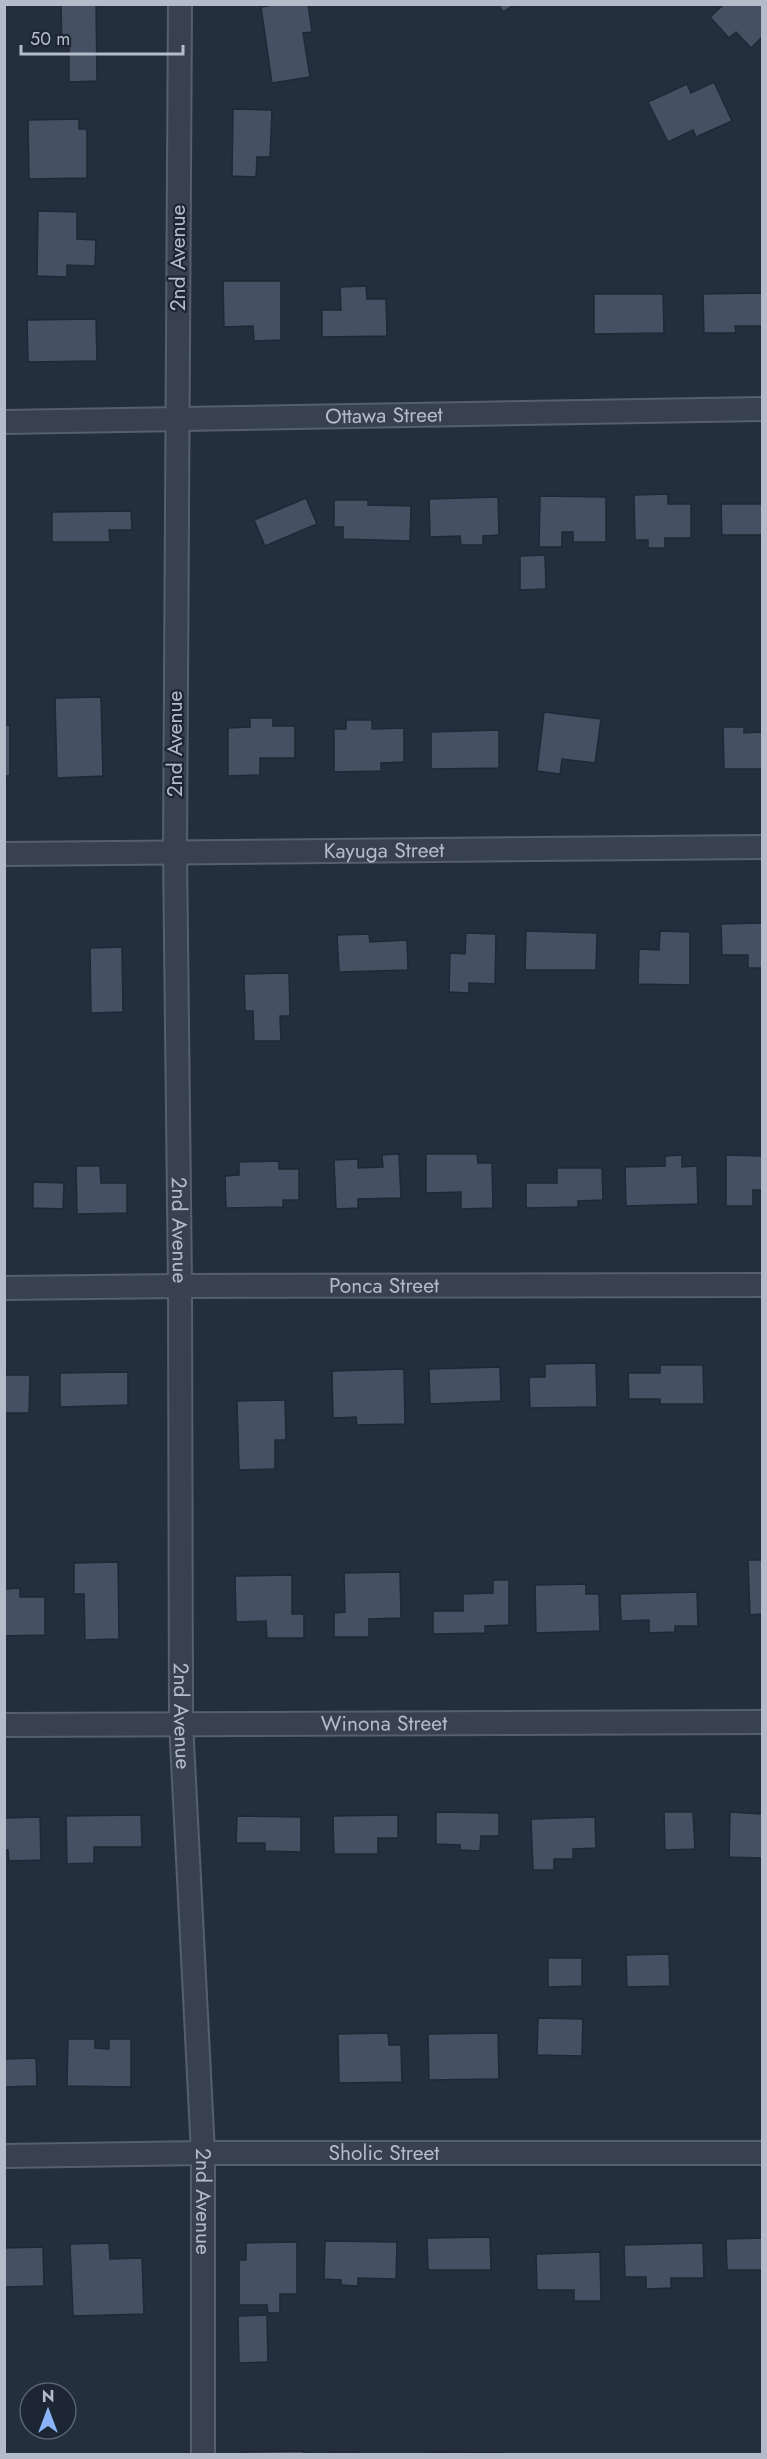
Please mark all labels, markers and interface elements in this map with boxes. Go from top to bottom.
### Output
scale bar [21,18,183,56]
text: 50 m [30,26,70,52]
street label: 2nd Avenue [163,204,193,311]
street label: Ottawa Street [325,399,443,431]
street label: 2nd Avenue [160,690,190,797]
street label: Kayuga Street [323,835,444,866]
street label: 2nd Avenue [164,1176,195,1284]
street label: Ponca Street [329,1271,439,1301]
street label: 2nd Avenue [166,1663,198,1770]
street label: Winona Street [321,1708,447,1739]
street label: Sholic Street [329,2138,439,2168]
street label: 2nd Avenue [188,2148,218,2255]
north arrow [18,2381,78,2441]
text: N [42,2385,54,2408]

